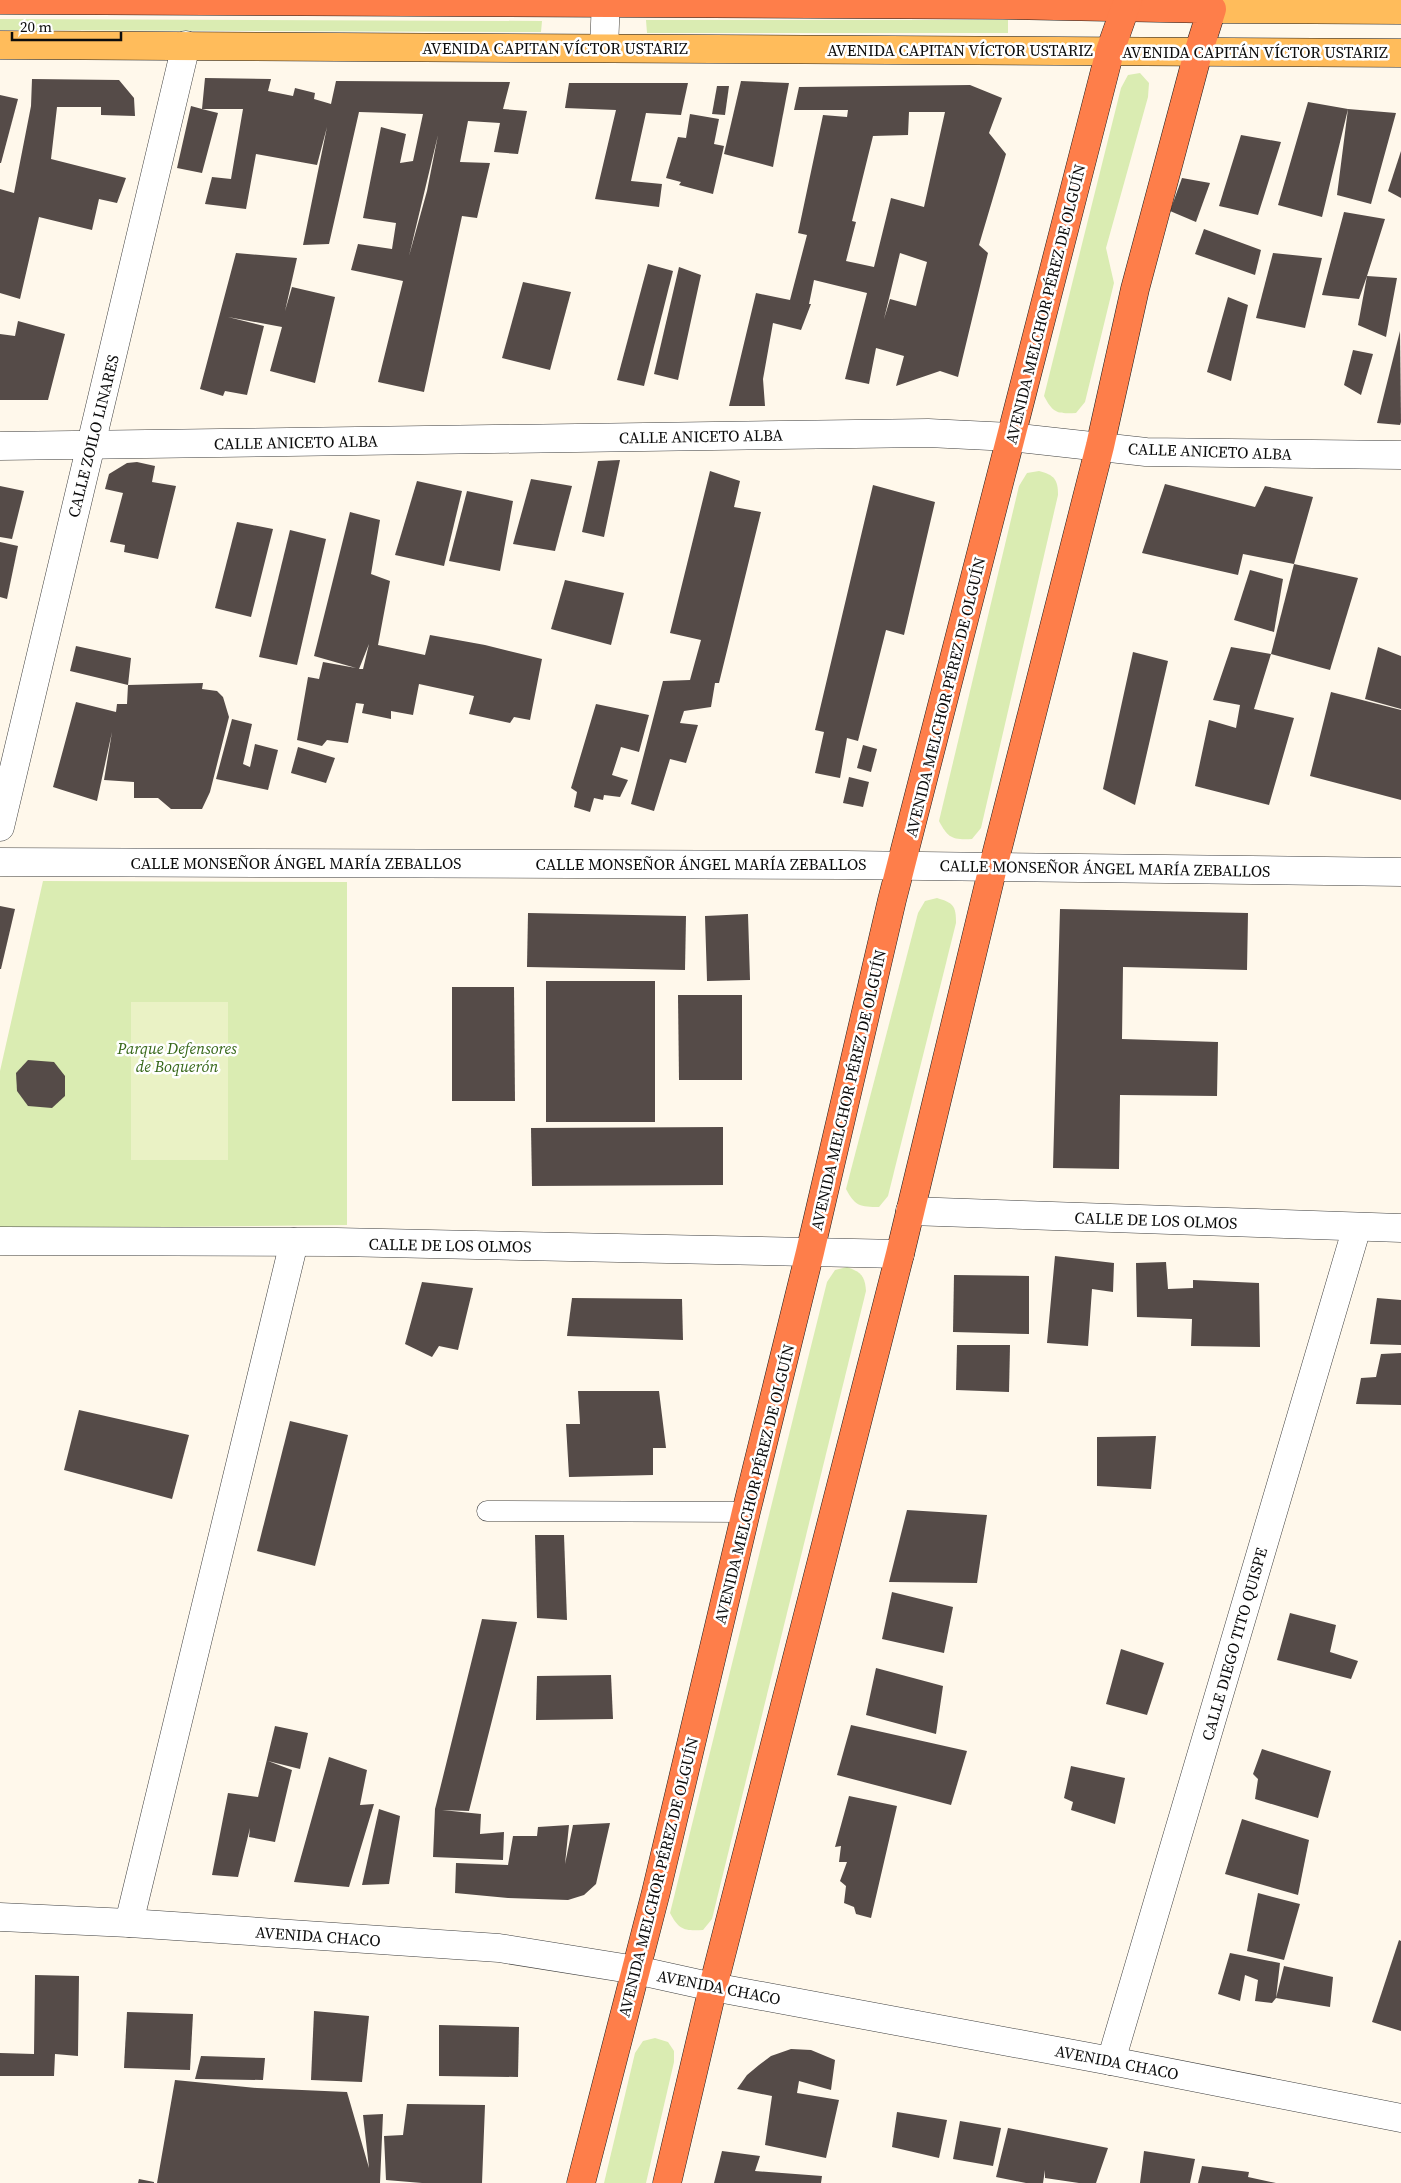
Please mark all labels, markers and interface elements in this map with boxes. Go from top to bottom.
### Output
scale bar [12,10,121,42]
text: 20 m [20,16,52,37]
street label: AVENIDA CAPITAN VÍCTOR USTARIZ [422,37,688,59]
street label: AVENIDA CAPITAN VÍCTOR USTARIZ [827,39,1093,61]
street label: AVENIDA CAPITÁN VÍCTOR USTARIZ [1122,41,1388,63]
street label: AVENIDA MELCHOR PÉREZ DE OLGUÍN [1000,162,1091,446]
street label: CALLE ZOILO LINARES [62,352,124,520]
street label: CALLE ANICETO ALBA [619,424,784,448]
street label: CALLE ANICETO ALBA [214,430,379,454]
street label: CALLE ANICETO ALBA [1128,437,1293,465]
street label: AVENIDA MELCHOR PÉREZ DE OLGUÍN [900,555,991,839]
street label: CALLE MONSEÑOR ÁNGEL MARÍA ZEBALLOS [131,852,461,874]
street label: CALLE MONSEÑOR ÁNGEL MARÍA ZEBALLOS [536,853,866,875]
street label: CALLE MONSEÑOR ÁNGEL MARÍA ZEBALLOS [939,854,1271,882]
street label: AVENIDA MELCHOR PÉREZ DE OLGUÍN [805,947,891,1233]
park label: Parque Defensores de Boquerón [116,1037,237,1077]
street label: CALLE DE LOS OLMOS [1074,1206,1238,1234]
street label: CALLE DE LOS OLMOS [368,1233,532,1257]
street label: AVENIDA MELCHOR PÉREZ DE OLGUÍN [709,1342,800,1626]
street label: CALLE DIEGO TITO QUISPE [1196,1545,1272,1743]
street label: AVENIDA MELCHOR PÉREZ DE OLGUÍN [613,1735,704,2019]
street label: AVENIDA CHACO [255,1921,381,1951]
street label: AVENIDA CHACO [655,1964,783,2010]
street label: AVENIDA CHACO [1053,2039,1181,2085]

